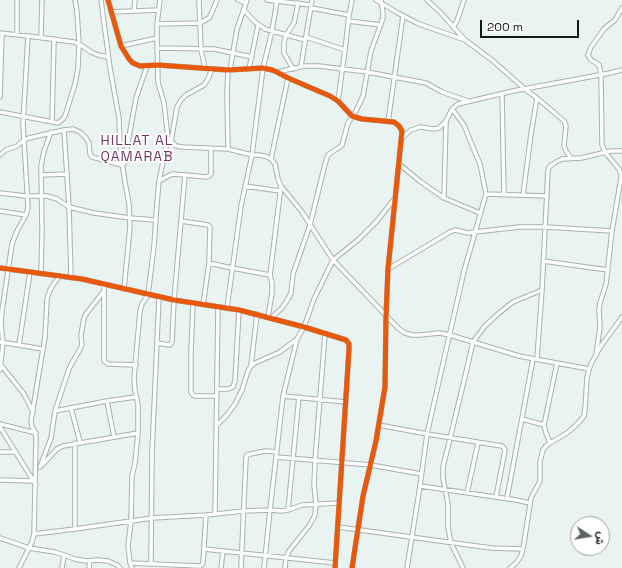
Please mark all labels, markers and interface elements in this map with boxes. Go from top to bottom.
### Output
scale bar [482,12,581,38]
text: 200 m [487,19,523,35]
district label: HILLAT AL QAMARAB [101,133,173,166]
north arrow [570,516,610,556]
text: ش [593,530,609,546]

